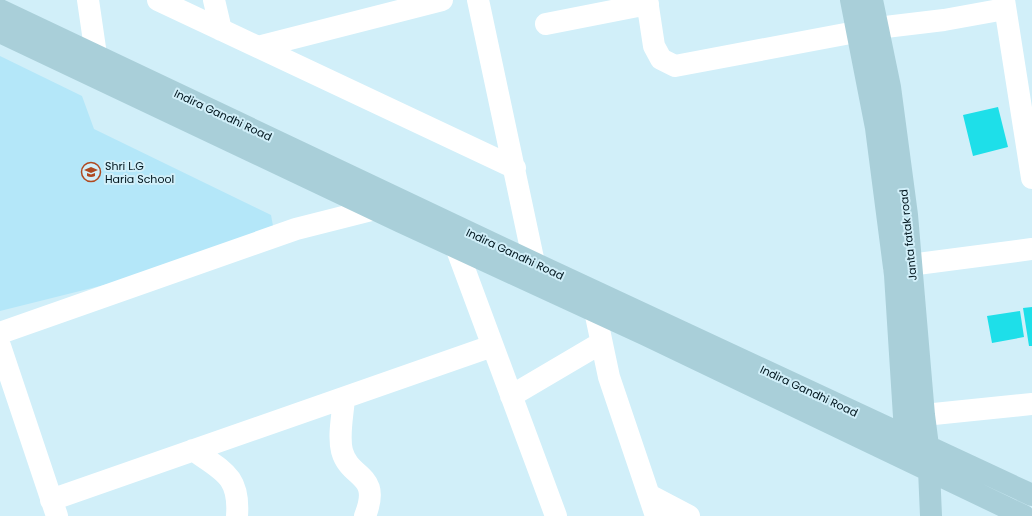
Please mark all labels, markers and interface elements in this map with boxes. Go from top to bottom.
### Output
street label: Indira Gandhi Road [172,85,274,145]
place label: Shri L.G Haria School [105,158,174,187]
school or university icon: Shri L.G Haria School [80,161,102,183]
street label: Janta fatak road [895,189,921,281]
street label: Indira Gandhi Road [464,224,566,284]
street label: Indira Gandhi Road [758,361,860,421]

